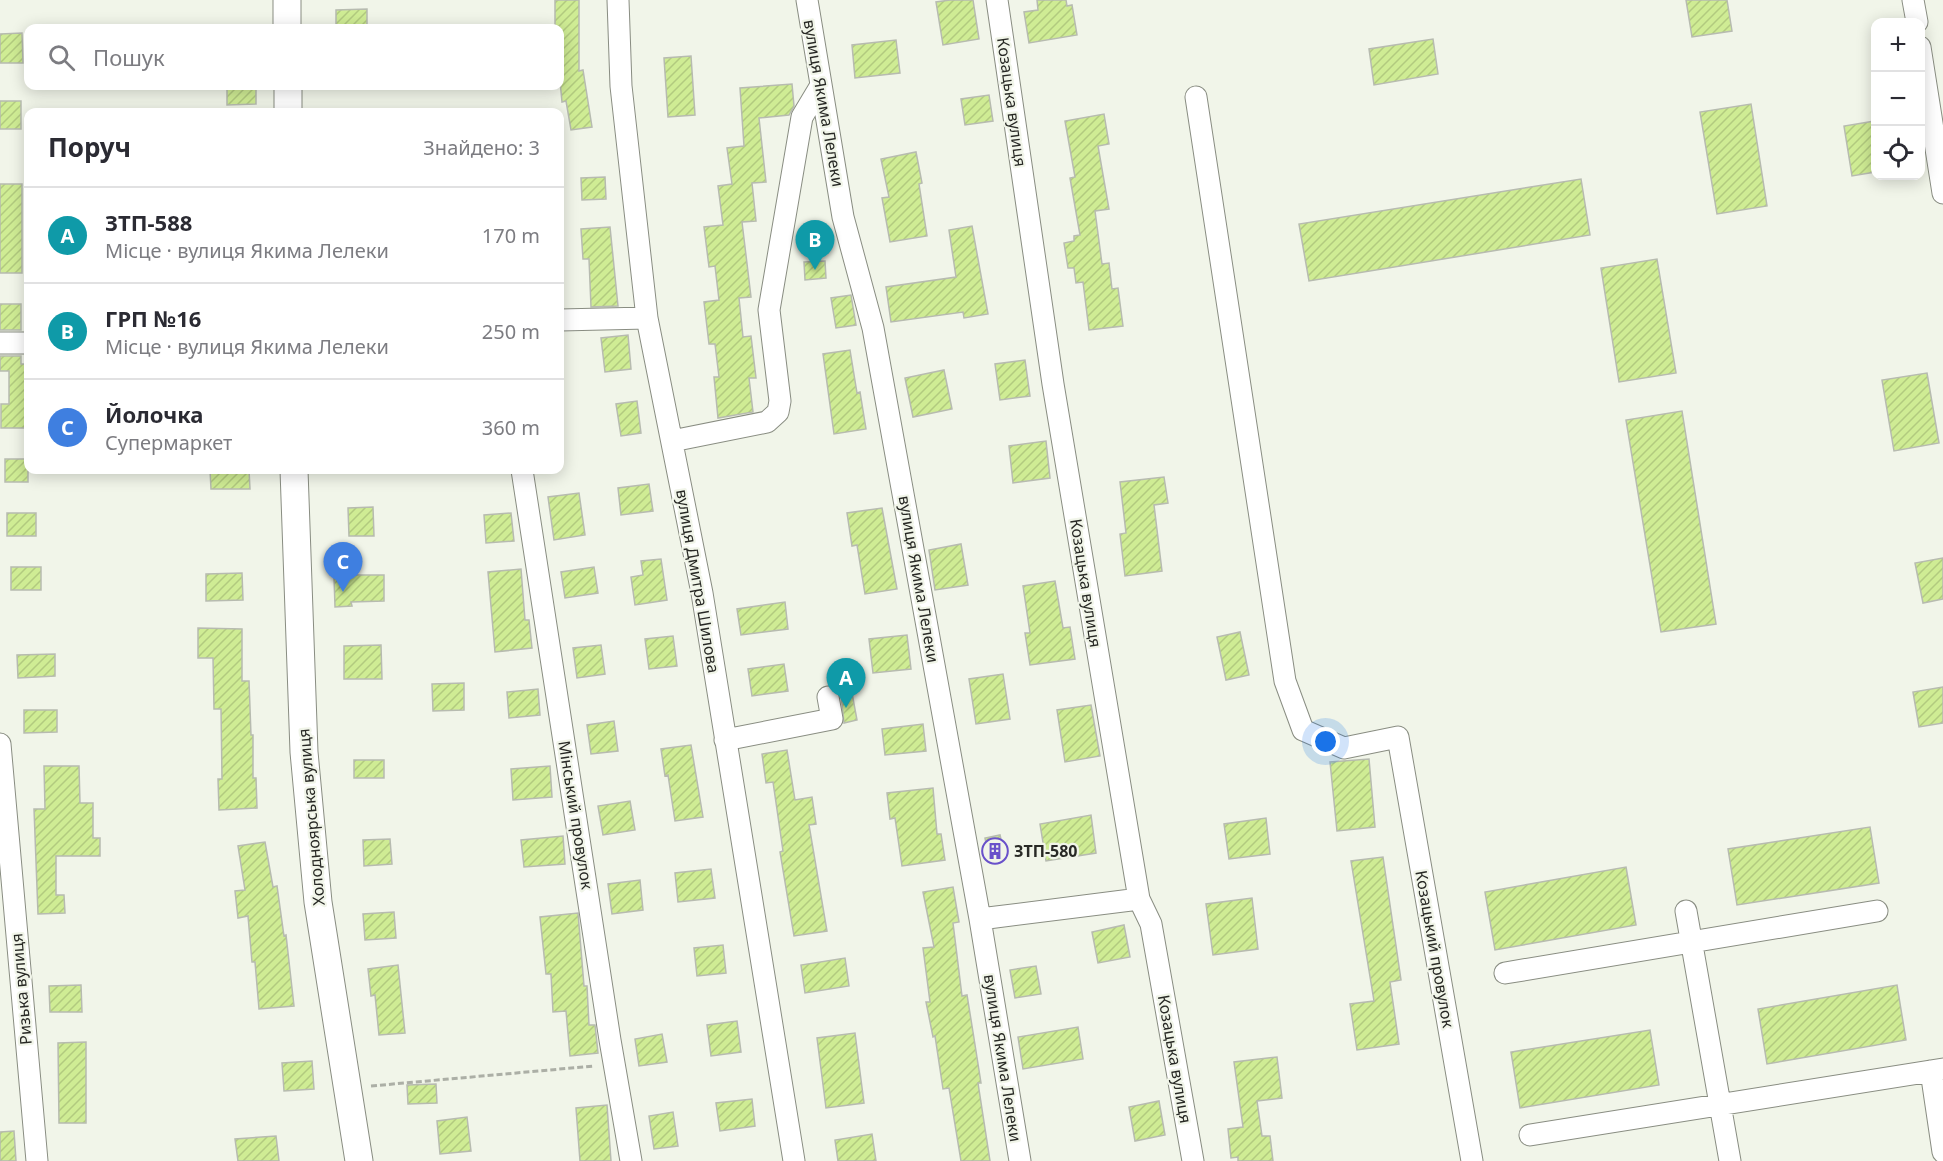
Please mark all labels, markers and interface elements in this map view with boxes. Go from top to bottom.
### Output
street label: вулиця Якима Лелеки [798,18,850,188]
map controls [1871,18,1925,180]
button: + [1871,18,1925,72]
search box [24,24,564,90]
street label: Козацька вулиця [992,36,1032,168]
icon: search [45,41,78,74]
text: Пошук [93,42,165,72]
button: − [1871,72,1925,126]
button: locate [1871,126,1925,180]
text: Поруч [48,129,131,165]
text: Знайдено: 3 [423,134,540,161]
text: ЗТП-588 [105,207,192,237]
pin: B [796,220,834,270]
text: A [61,222,74,249]
text: 170 m [482,222,540,249]
text: Місце · вулиця Якима Лелеки [105,237,389,264]
text: ГРП №16 [105,303,201,333]
text: B [61,318,74,345]
text: 250 m [482,318,540,345]
text: Місце · вулиця Якима Лелеки [105,333,389,360]
text: Йолочка [105,399,203,429]
text: C [61,414,74,441]
text: 360 m [482,414,540,441]
text: Супермаркет [105,429,232,456]
street label: вулиця Дмитра Шилова [671,487,725,675]
street label: вулиця Якима Лелеки [893,494,945,664]
street label: Козацька вулиця [1065,517,1107,649]
pin: C [324,542,362,592]
pin: A [826,658,866,708]
your location [1311,727,1340,756]
street label: Холодноярська вулиця [292,728,330,906]
street label: Мінський провулок [553,739,599,891]
building icon: ЗТП-580 [980,836,1010,866]
place label: ЗТП-580 [1014,840,1078,862]
street label: Козацький провулок [1410,869,1460,1030]
street label: Ризька вулиця [5,932,37,1046]
street label: вулиця Якима Лелеки [979,973,1027,1143]
street label: Козацька вулиця [1153,993,1197,1125]

